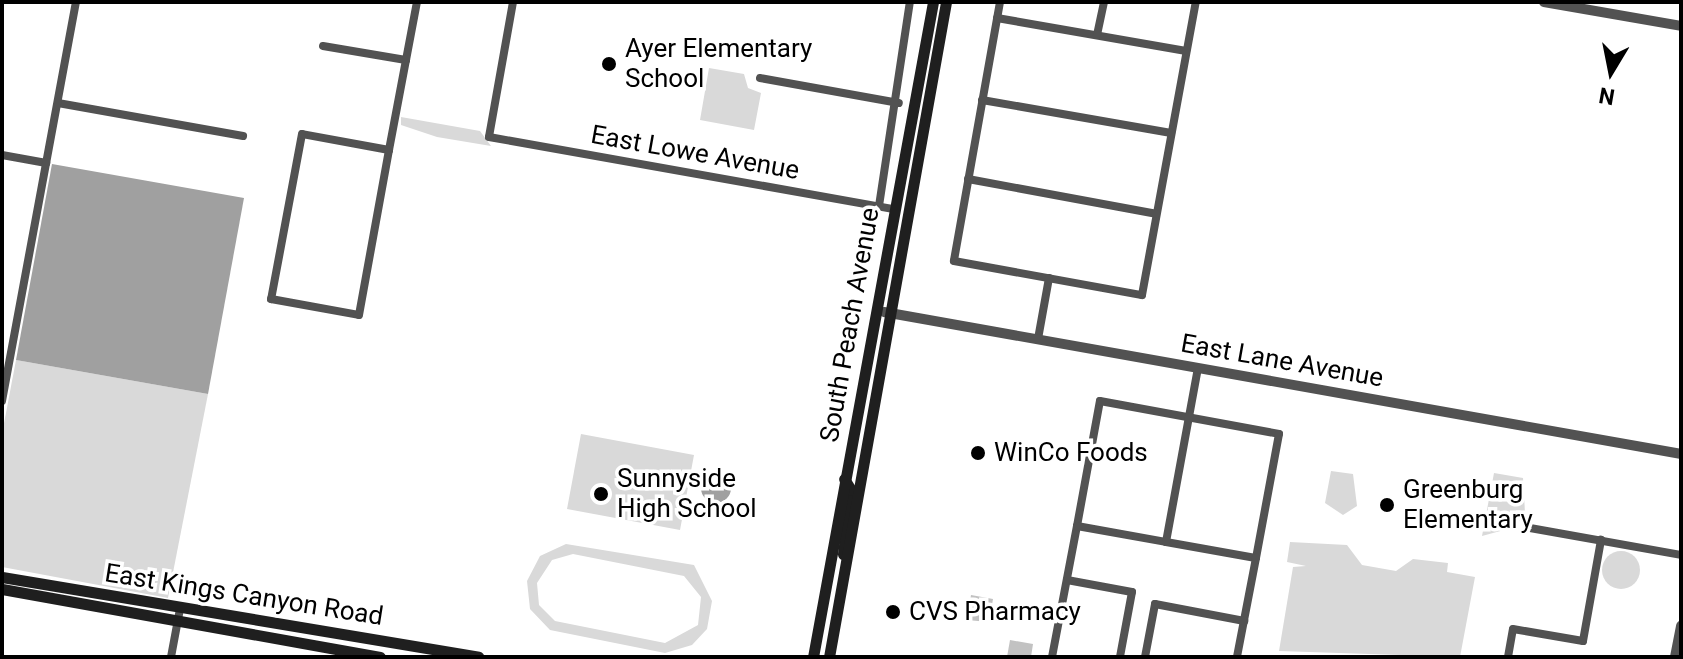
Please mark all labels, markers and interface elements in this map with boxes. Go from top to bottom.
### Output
north arrow [1571,32,1651,112]
place label: Ayer Elementary School [625,33,812,94]
marker: Ayer Elementary School [600,55,618,73]
text: N [1597,82,1617,110]
street label: East Lowe Avenue [588,119,802,187]
street label: South Peach Avenue [814,205,886,445]
street label: East Lane Avenue [1178,328,1386,394]
place label: WinCo Foods [994,437,1148,469]
marker: WinCo Foods [969,444,987,462]
place label: Sunnyside High School [617,463,757,524]
place label: Greenburg Elementary [1403,474,1533,536]
marker: Sunnyside High School [592,485,610,503]
marker: Greenburg Elementary [1378,496,1396,514]
street label: East Kings Canyon Road [103,558,385,632]
place label: CVS Pharmacy [909,596,1081,628]
marker: CVS Pharmacy [884,603,902,621]

